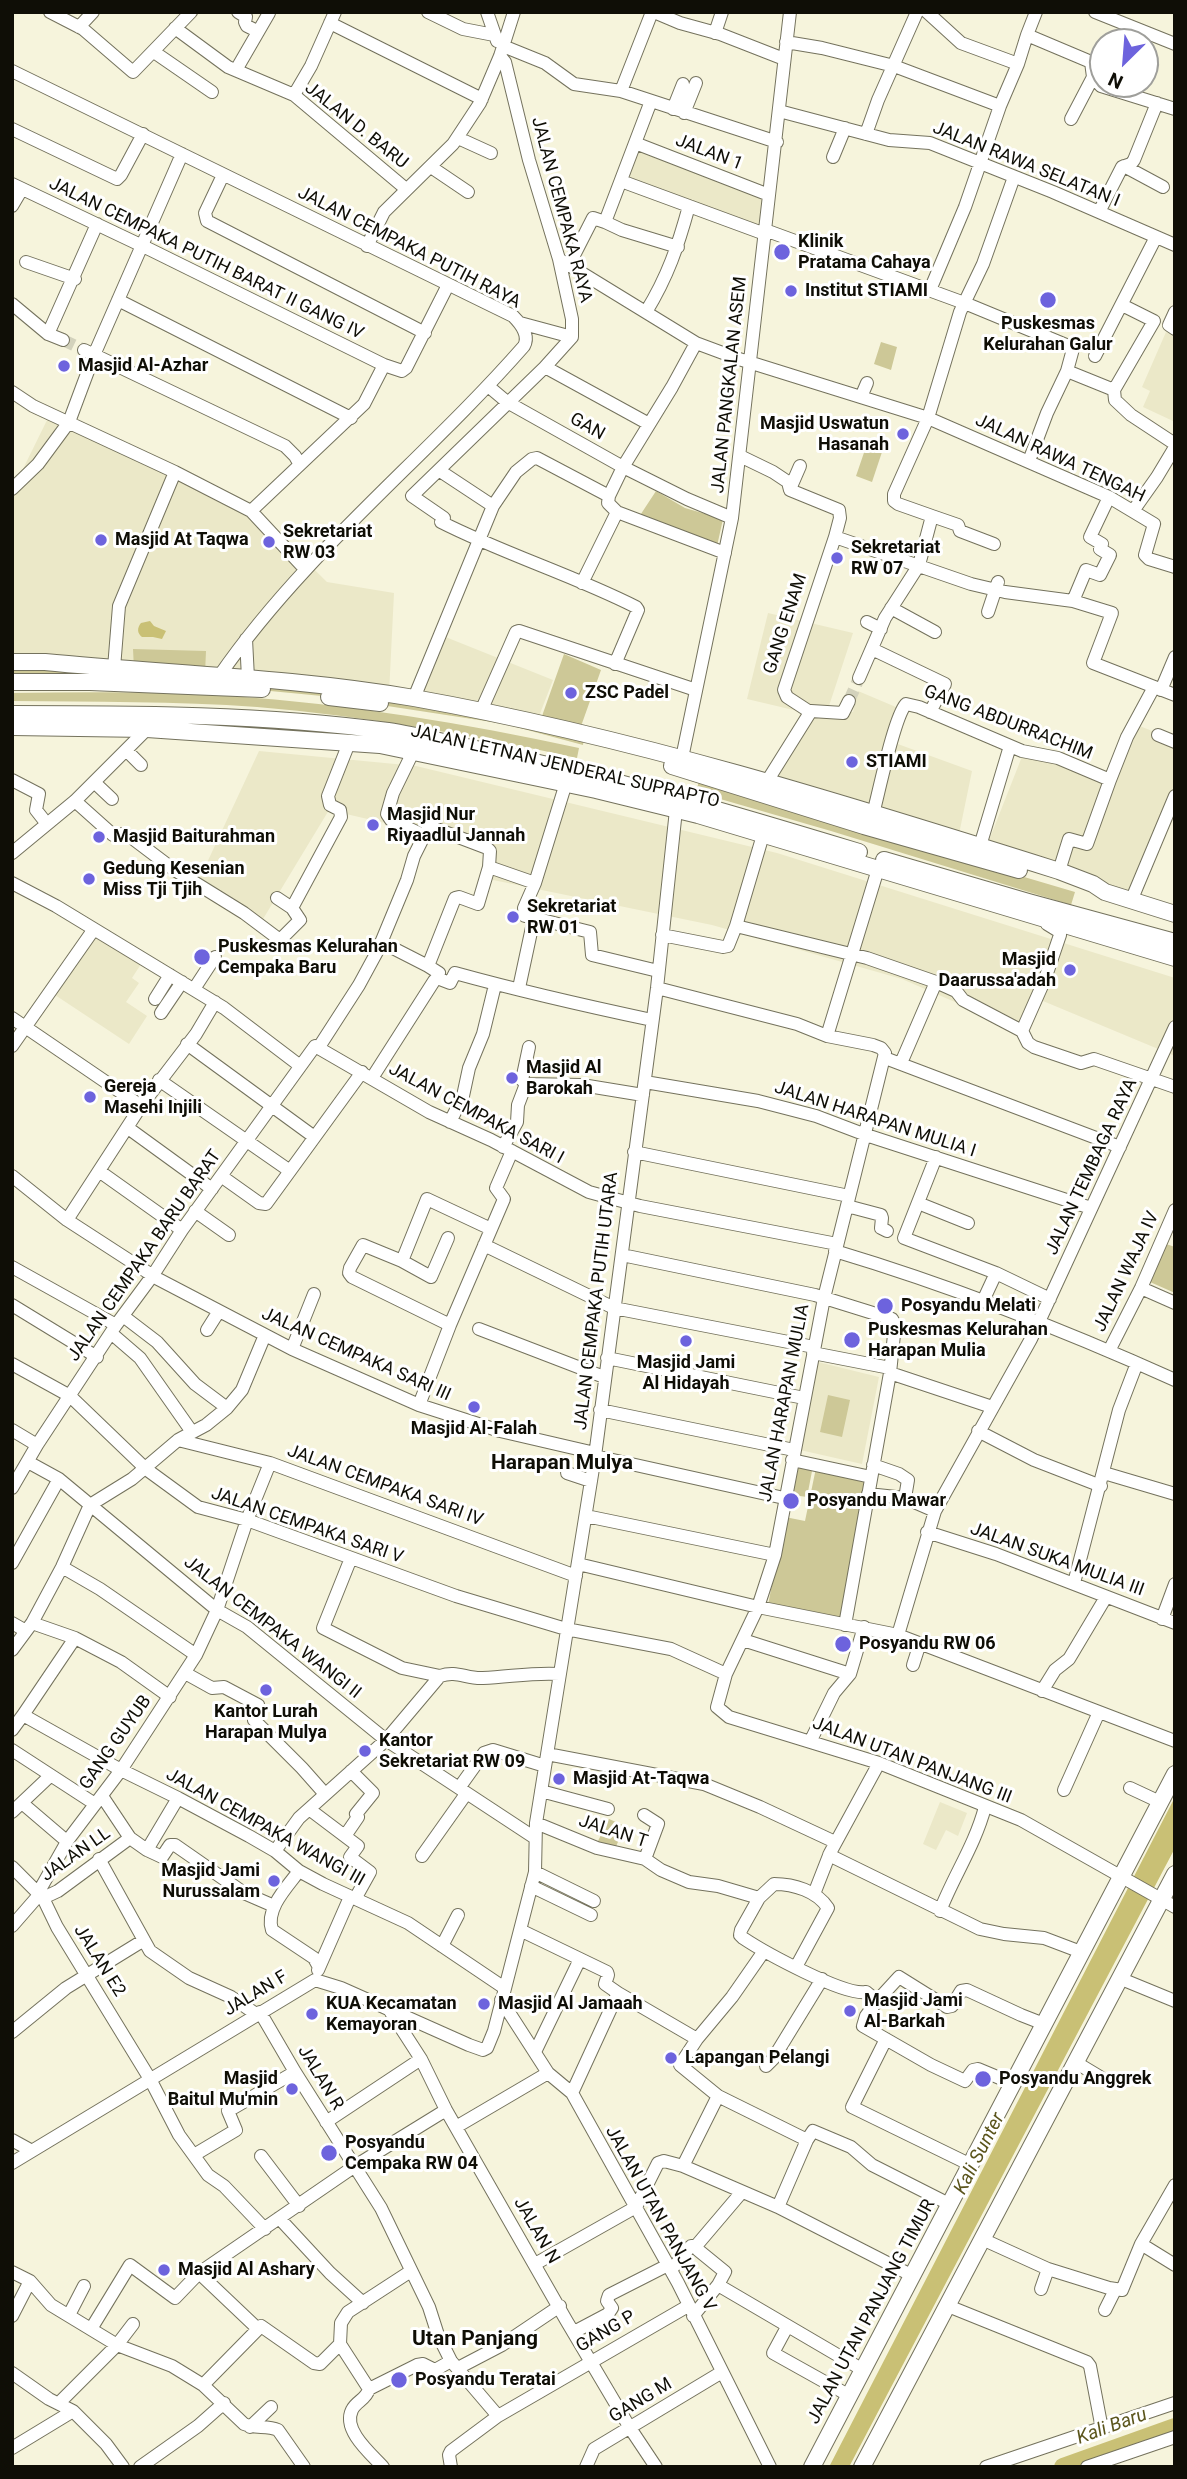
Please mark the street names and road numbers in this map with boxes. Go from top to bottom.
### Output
street label: JALAN D. BARU [300,78,412,174]
street label: JALAN CEMPAKA RAYA [526,115,596,305]
street label: JALAN RAWA SELATAN I [929,118,1123,212]
street label: JALAN 1 [672,130,746,176]
street label: JALAN CEMPAKA PUTIH BARAT II GANG IV [45,173,367,345]
street label: JALAN CEMPAKA PUTIH RAYA [294,182,524,314]
street label: JALAN PANGKALAN ASEM [708,276,752,494]
street label: GAN [566,409,608,445]
street label: JALAN RAWA TENGAH [972,410,1148,508]
street label: GANG ENAM [760,571,812,677]
street label: GANG ABDURRACHIM [921,681,1095,765]
street label: JALAN LETNAN JENDERAL SUPRAPTO [409,721,721,813]
street label: JALAN CEMPAKA SARI I [385,1059,567,1169]
street label: JALAN TEMBAGA RAYA [1042,1075,1142,1259]
street label: JALAN HARAPAN MULIA I [772,1077,978,1163]
street label: JALAN CEMPAKA BARU BARAT [64,1146,226,1366]
street label: JALAN CEMPAKA PUTIH UTARA [570,1171,624,1431]
street label: JALAN WAJA IV [1090,1209,1164,1335]
street label: JALAN HARAPAN MULIA [755,1302,815,1504]
street label: JALAN CEMPAKA SARI III [258,1303,454,1407]
street label: JALAN CEMPAKA SARI IV [284,1441,486,1531]
street label: JALAN CEMPAKA SARI V [208,1483,406,1569]
street label: JALAN SUKA MULIA III [967,1519,1147,1601]
street label: JALAN CEMPAKA WANGI II [179,1552,365,1704]
street label: GANG GUYUB [76,1692,156,1794]
street label: JALAN UTAN PANJANG III [809,1713,1015,1809]
street label: JALAN CEMPAKA WANGI III [162,1764,368,1892]
street label: JALAN T [576,1811,650,1853]
street label: JALAN LL [37,1823,115,1887]
street label: JALAN E2 [68,1921,130,2001]
street label: JALAN F [220,1967,292,2021]
street label: JALAN R [292,2042,348,2114]
street label: JALAN UTAN PANJANG V [600,2123,720,2315]
street label: JALAN N [508,2194,564,2268]
street label: JALAN UTAN PANJANG TIMUR [804,2196,940,2428]
street label: GANG P [572,2306,640,2358]
street label: GANG M [606,2374,676,2428]

